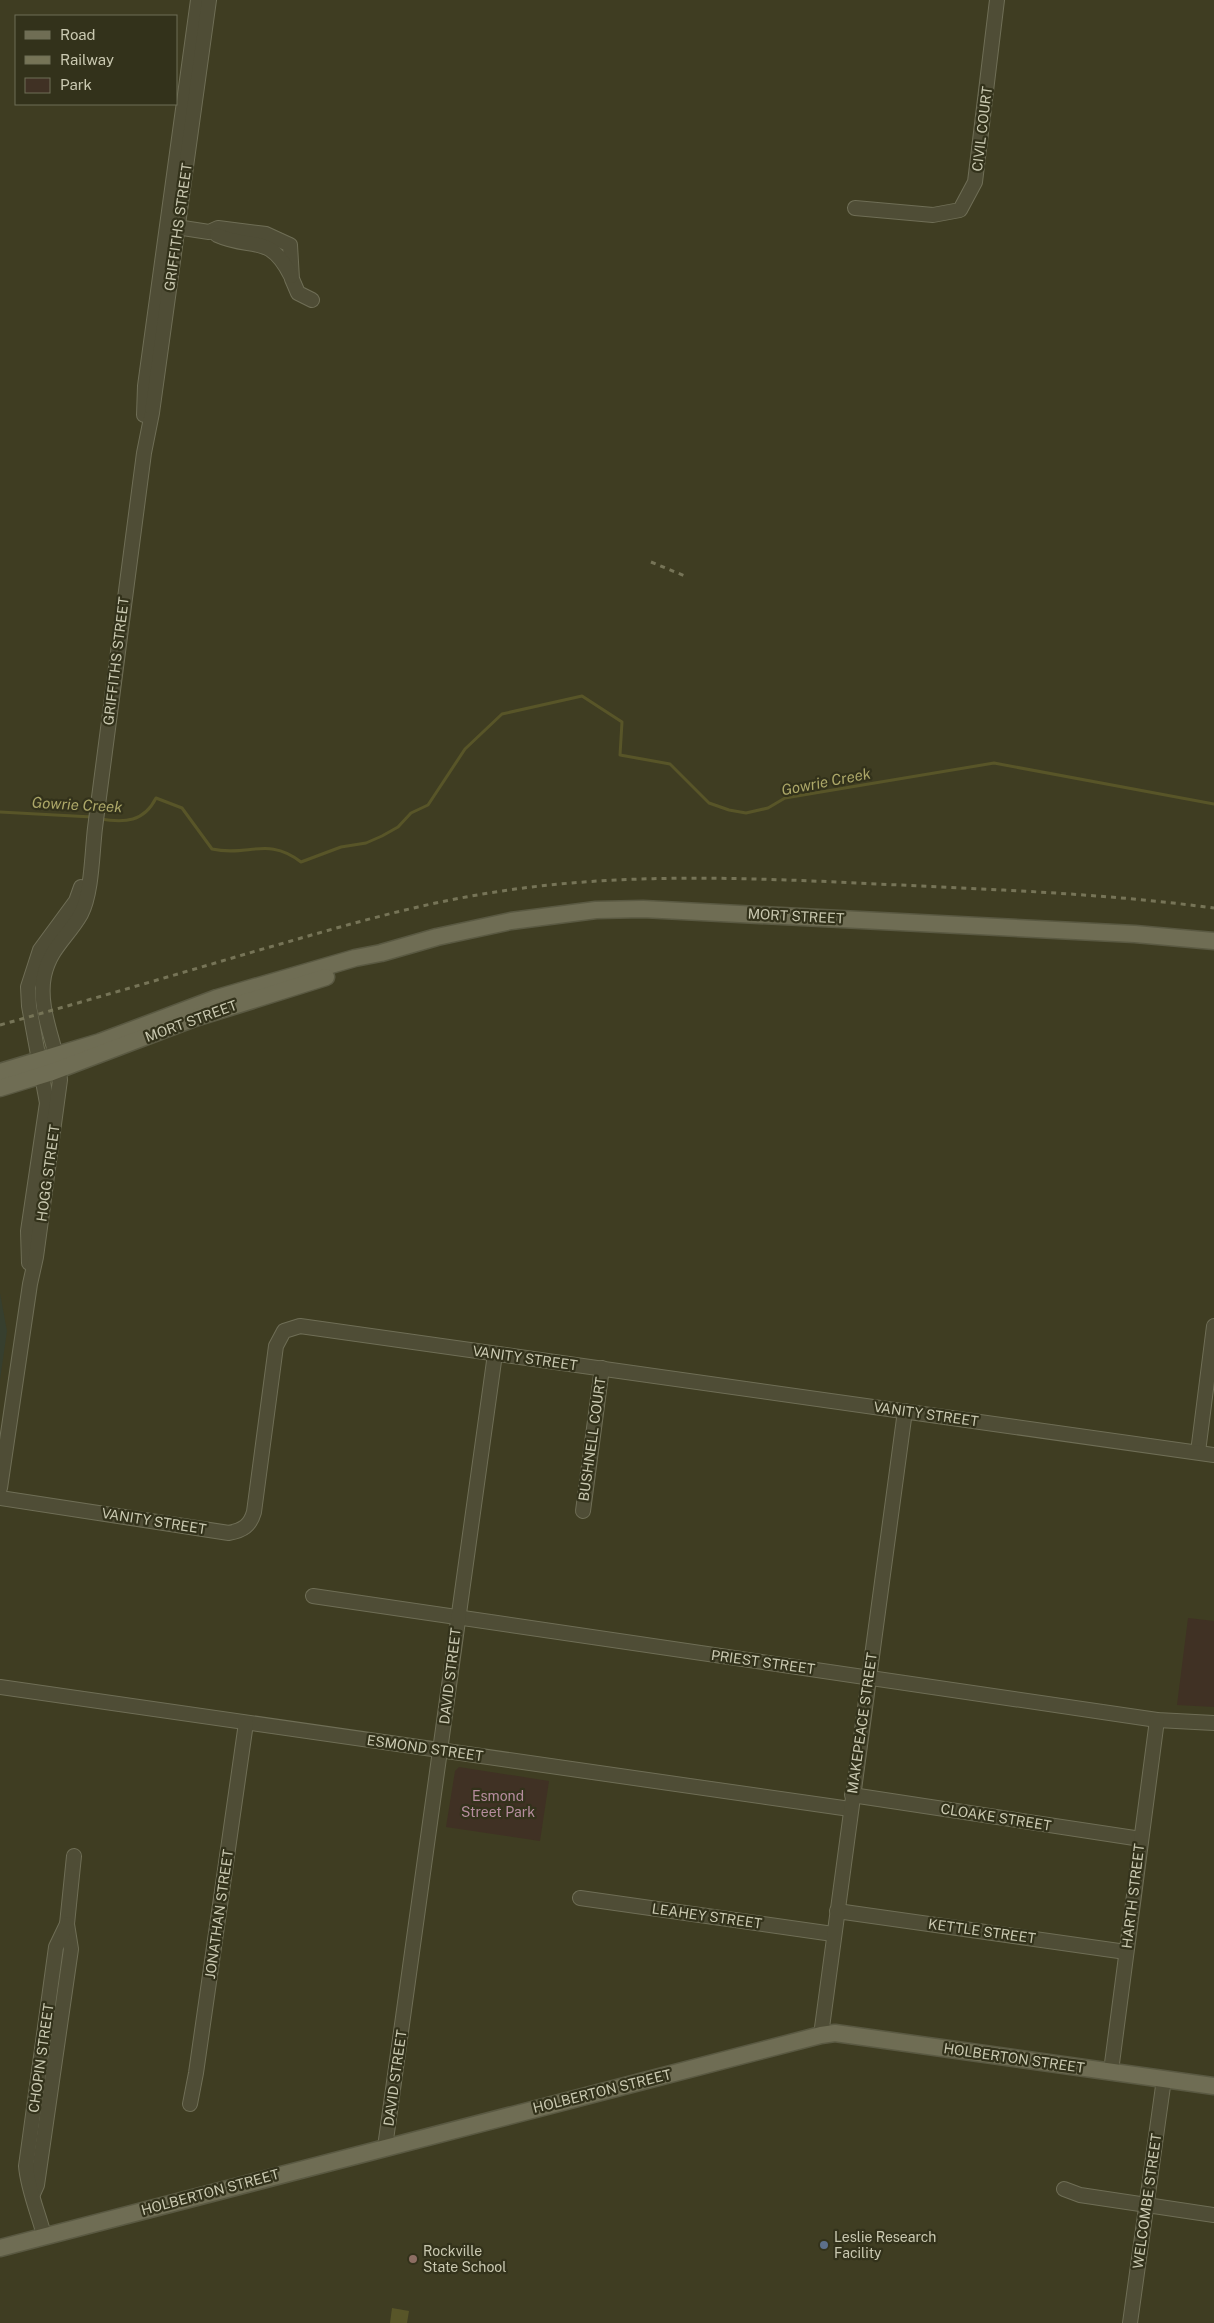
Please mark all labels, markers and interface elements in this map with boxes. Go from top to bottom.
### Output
legend [15,15,178,105]
text: Road [60,26,96,43]
text: Railway [60,51,114,68]
text: Park [60,76,92,93]
street label: CIVIL COURT [969,86,995,172]
street label: GRIFFITHS STREET [161,162,195,292]
street label: GRIFFITHS STREET [100,596,132,726]
water label: Gowrie Creek [780,764,873,799]
water label: Gowrie Creek [31,794,124,815]
street label: MORT STREET [747,905,845,927]
street label: MORT STREET [143,997,239,1045]
street label: HOGG STREET [33,1123,63,1223]
street label: VANITY STREET [471,1343,579,1373]
street label: BUSHNELL COURT [575,1376,609,1502]
street label: VANITY STREET [872,1399,980,1429]
street label: VANITY STREET [100,1505,208,1537]
street label: DAVID STREET [436,1627,464,1725]
street label: PRIEST STREET [710,1647,816,1677]
street label: MAKEPEACE STREET [844,1651,880,1795]
street label: ESMOND STREET [366,1732,484,1764]
park label: Esmond Street Park [461,1788,535,1820]
street label: CLOAKE STREET [940,1800,1052,1834]
street label: HARTH STREET [1119,1843,1147,1949]
street label: JONATHAN STREET [202,1848,236,1980]
street label: LEAHEY STREET [651,1900,763,1932]
street label: KETTLE STREET [927,1916,1037,1946]
street label: CHOPIN STREET [25,2002,57,2114]
street label: DAVID STREET [380,2029,410,2127]
street label: HOLBERTON STREET [943,2040,1085,2076]
street label: HOLBERTON STREET [531,2066,673,2116]
street label: WELCOMBE STREET [1130,2132,1164,2270]
street label: HOLBERTON STREET [139,2166,281,2218]
place label: Leslie Research Facility [834,2229,936,2261]
marker: Leslie Research Facility [818,2239,830,2251]
place label: Rockville State School [423,2243,506,2275]
marker: Rockville State School [407,2253,419,2265]

